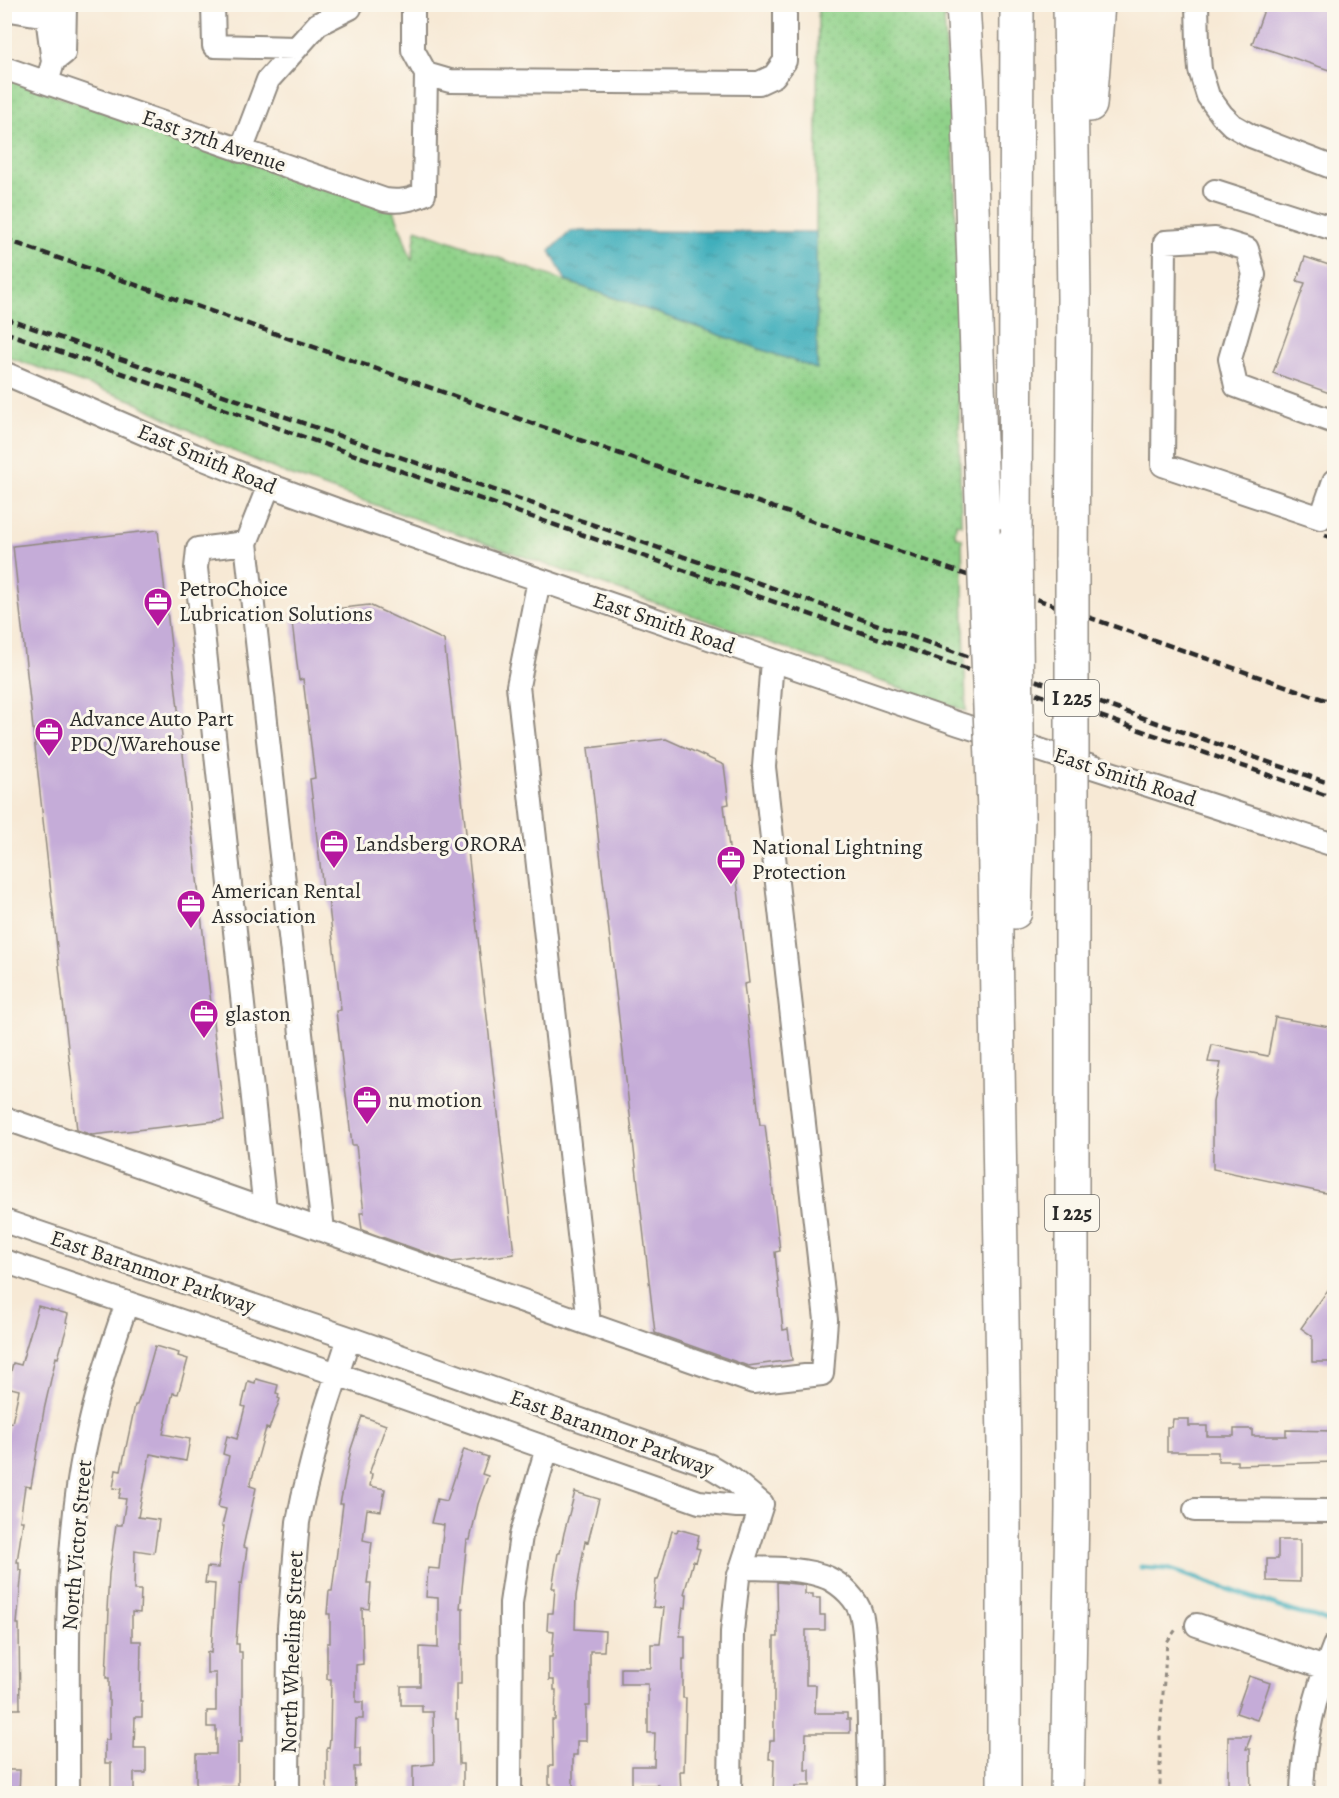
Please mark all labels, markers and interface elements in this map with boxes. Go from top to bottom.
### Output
street label: East 37th Avenue [138,102,290,180]
street label: East Smith Road [133,416,281,502]
place label: PetroChoice Lubrication Solutions [179,574,373,629]
street label: East Smith Road [589,585,739,661]
office icon: PetroChoice Lubrication Solutions [142,586,174,628]
road number: I 225 [1045,680,1099,716]
place label: Advance Auto Part PDQ/Warehouse [69,704,234,759]
office icon: Advance Auto Part PDQ/Warehouse [33,716,65,758]
street label: East Smith Road [1050,740,1200,814]
office icon: Landsberg ORORA [318,828,350,870]
place label: Landsberg ORORA [355,829,525,859]
place label: National Lightning Protection [752,832,923,887]
office icon: National Lightning Protection [715,844,747,886]
place label: American Rental Association [211,876,361,931]
office icon: American Rental Association [175,888,207,930]
office icon: glaston [188,998,220,1040]
place label: glaston [225,999,291,1029]
office icon: nu motion [351,1084,383,1126]
place label: nu motion [388,1085,482,1115]
road number: I 225 [1045,1195,1099,1231]
street label: East Baranmor Parkway [46,1223,260,1321]
street label: East Baranmor Parkway [506,1382,718,1484]
street label: North Victor Street [55,1458,99,1632]
street label: North Wheeling Street [273,1550,311,1754]

